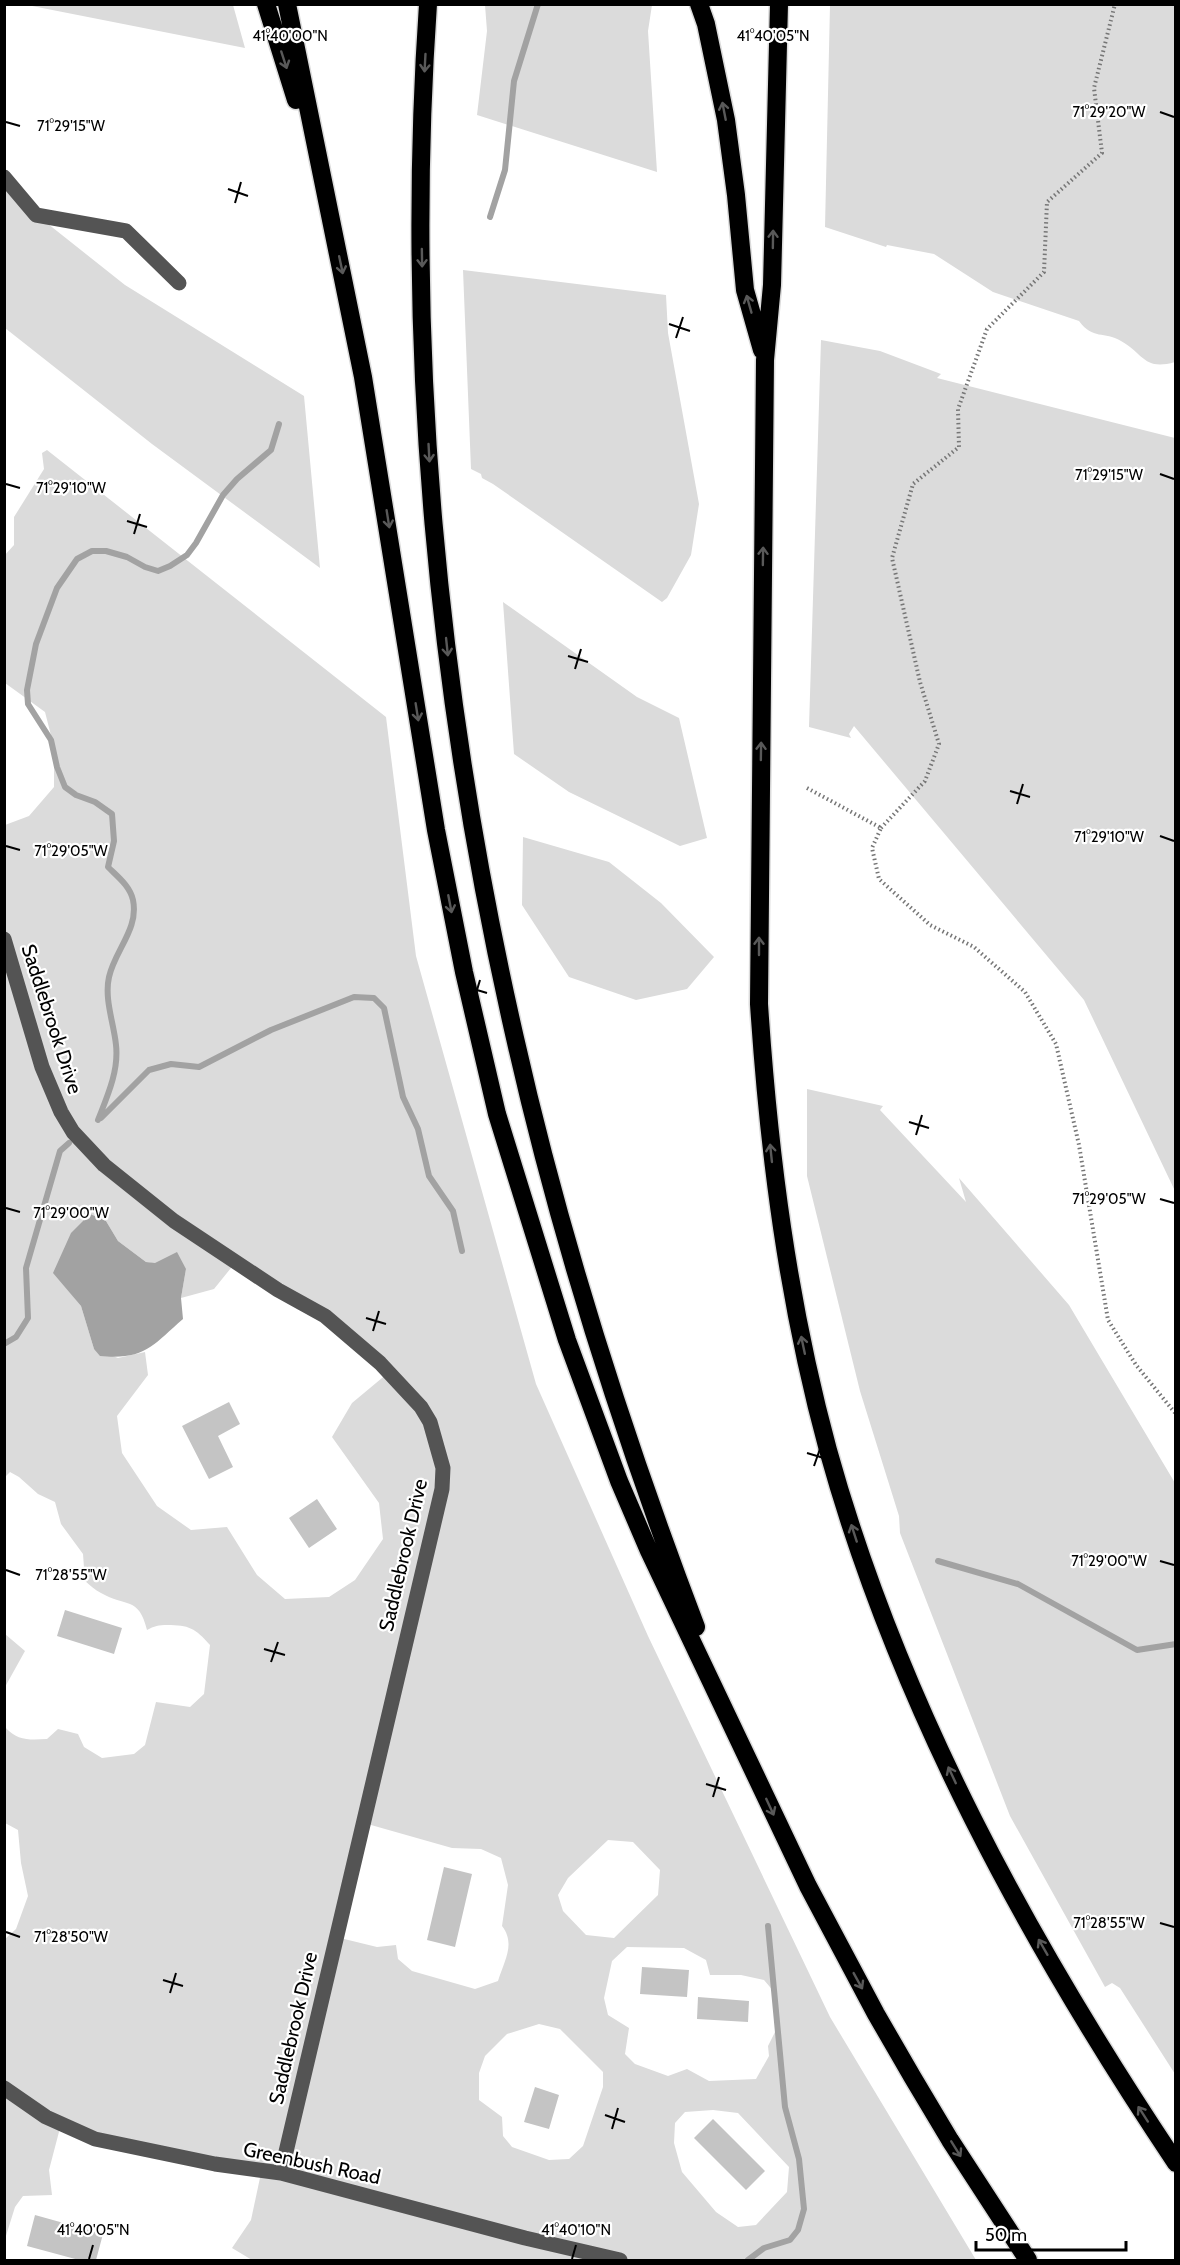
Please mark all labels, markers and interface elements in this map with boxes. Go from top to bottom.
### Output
text: 41°40'00"N [252,27,328,45]
text: 41°40'05"N [736,27,810,45]
one-way arrow [279,50,290,69]
one-way arrow [420,52,431,72]
one-way arrow [718,102,729,121]
text: 71°29'20"W [1072,103,1146,121]
text: 71°29'15"W [37,117,106,135]
one-way arrow [767,230,779,250]
one-way arrow [416,247,427,267]
one-way arrow [335,256,347,275]
one-way arrow [743,295,754,314]
one-way arrow [423,442,434,462]
text: 71°29'15"W [1075,466,1144,484]
text: 71°29'10"W [36,479,107,497]
one-way arrow [382,509,393,528]
one-way arrow [757,546,769,566]
one-way arrow [442,636,453,656]
one-way arrow [412,701,423,721]
one-way arrow [755,741,767,761]
text: 71°29'10"W [1074,828,1145,846]
text: 71°29'05"W [34,842,108,860]
one-way arrow [445,894,456,913]
one-way arrow [753,936,765,956]
street label: Saddlebrook Drive [17,941,87,1097]
one-way arrow [765,1143,776,1163]
text: 71°29'05"W [1072,1190,1146,1208]
text: 71°29'00"W [33,1204,110,1222]
one-way arrow [797,1336,809,1355]
street label: Saddlebrook Drive [374,1476,432,1634]
one-way arrow [848,1524,859,1543]
text: 71°29'00"W [1071,1552,1148,1570]
text: 71°28'55"W [35,1566,108,1584]
one-way arrow [945,1767,957,1785]
one-way arrow [764,1797,776,1815]
text: 71°28'55"W [1073,1914,1146,1932]
text: 71°28'50"W [34,1928,109,1946]
one-way arrow [1037,1939,1049,1956]
street label: Saddlebrook Drive [264,1949,322,2107]
one-way arrow [852,1972,864,1989]
one-way arrow [1137,2106,1150,2123]
street label: Greenbush Road [241,2137,383,2189]
one-way arrow [951,2140,963,2157]
scale bar [976,2214,1126,2252]
text: 41°40'05"N [56,2221,130,2239]
text: 41°40'10"N [541,2221,611,2239]
text: 50 m [985,2224,1027,2246]

